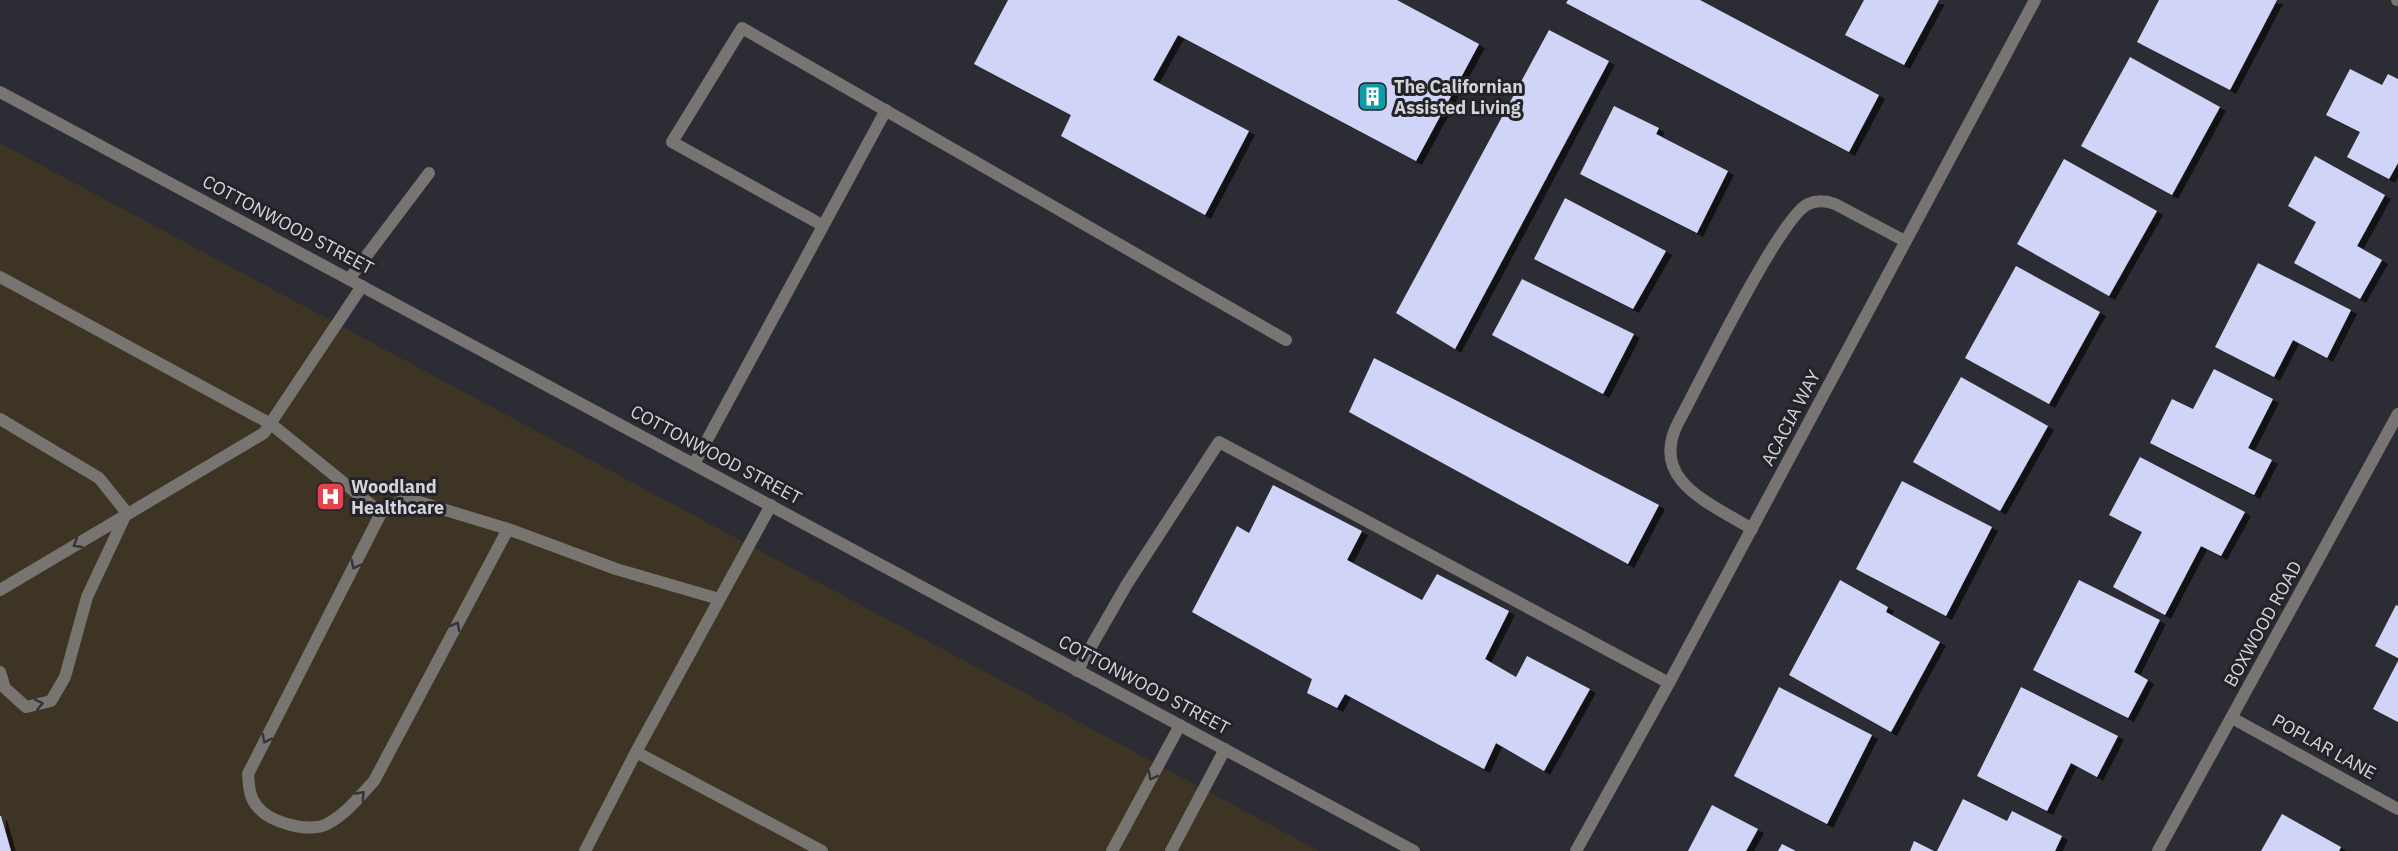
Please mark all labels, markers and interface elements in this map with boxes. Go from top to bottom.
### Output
place label: The Californian Assisted Living [1394,75,1523,119]
building icon: The Californian Assisted Living [1357,81,1389,113]
street label: COTTONWOOD STREET [199,170,378,279]
street label: ACACIA WAY [1756,366,1826,470]
street label: COTTONWOOD STREET [627,400,806,509]
place label: Woodland Healthcare [351,475,444,519]
hospital icon: Woodland Healthcare [314,481,346,513]
one-way arrow [73,536,83,548]
street label: BOXWOOD ROAD [2218,557,2307,691]
one-way arrow [350,559,362,570]
one-way arrow [449,622,460,633]
street label: COTTONWOOD STREET [1055,630,1234,739]
one-way arrow [34,698,44,711]
street label: POPLAR LANE [2268,709,2380,785]
one-way arrow [261,733,273,744]
one-way arrow [1148,770,1159,780]
one-way arrow [353,792,364,803]

